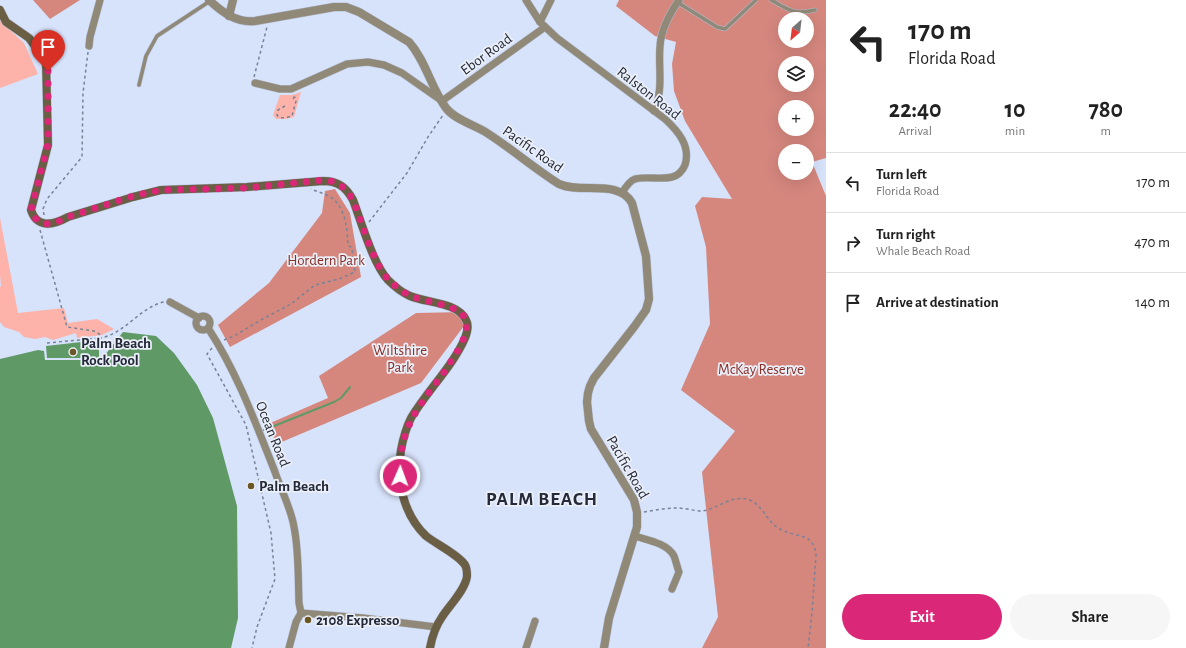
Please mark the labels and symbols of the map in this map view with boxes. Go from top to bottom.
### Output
north arrow [778,12,814,48]
pin [31,30,65,71]
street label: Ebor Road [458,31,515,78]
street label: Ralston Road [614,64,683,123]
street label: Pacific Road [500,123,566,176]
park label: Hordern Park [287,253,365,268]
place label: Palm Beach Rock Pool [81,336,151,368]
park label: Wiltshire Park [373,343,427,375]
marker: Palm Beach Rock Pool [68,347,78,357]
park label: McKay Reserve [718,362,804,377]
street label: Ocean Road [253,399,293,469]
street label: Pacific Road [604,433,652,502]
position arrow [379,455,421,497]
place label: Palm Beach [259,479,329,494]
marker: Palm Beach [246,481,256,491]
district label: PALM BEACH [486,490,598,509]
place label: 2108 Expresso [316,613,399,628]
marker: 2108 Expresso [303,615,313,625]

